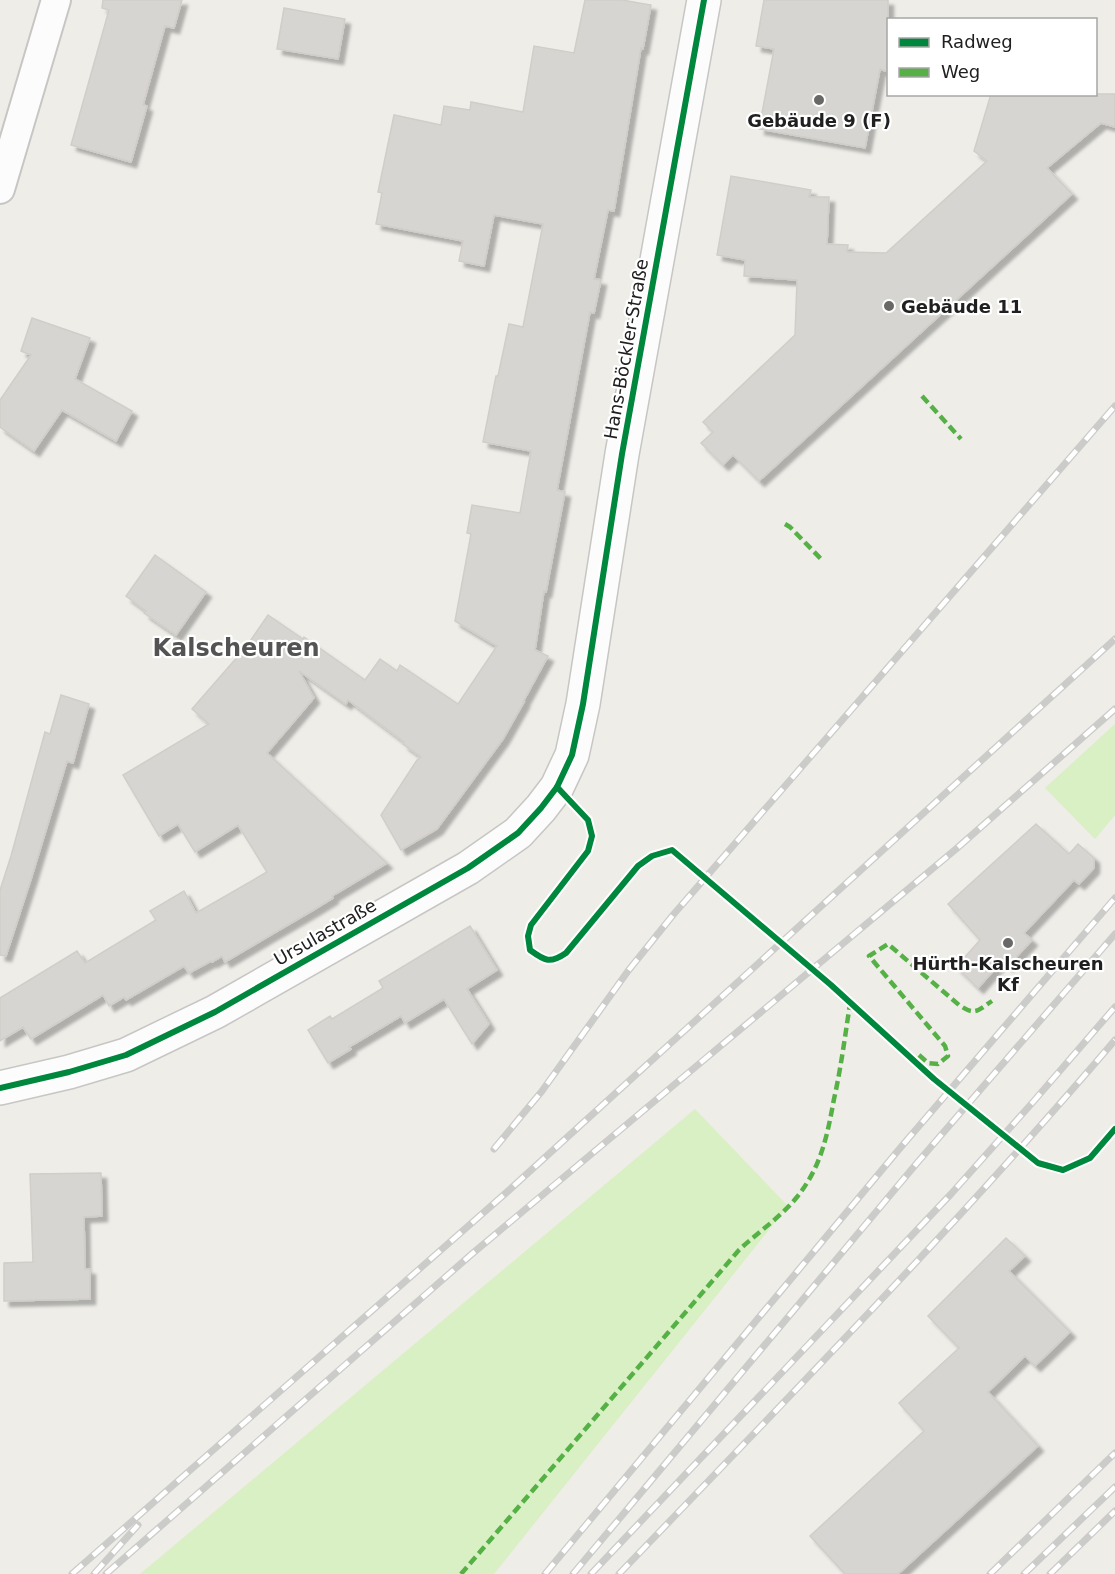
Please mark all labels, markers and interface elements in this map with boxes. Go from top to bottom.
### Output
legend [887,18,1097,96]
text: Radweg [941,31,1013,52]
text: Weg [941,61,980,82]
marker: Gebäude 9 (F) [812,93,826,107]
place label: Gebäude 9 (F) [747,110,891,131]
street label: Hans-Böckler-Straße [600,257,652,441]
place label: Gebäude 11 [901,296,1022,317]
marker: Gebäude 11 [882,299,896,313]
district label: Kalscheuren [152,634,320,662]
street label: Ursulastraße [270,894,380,970]
marker: Hürth-Kalscheuren Kf [1001,936,1015,950]
place label: Hürth-Kalscheuren Kf [912,953,1104,995]

